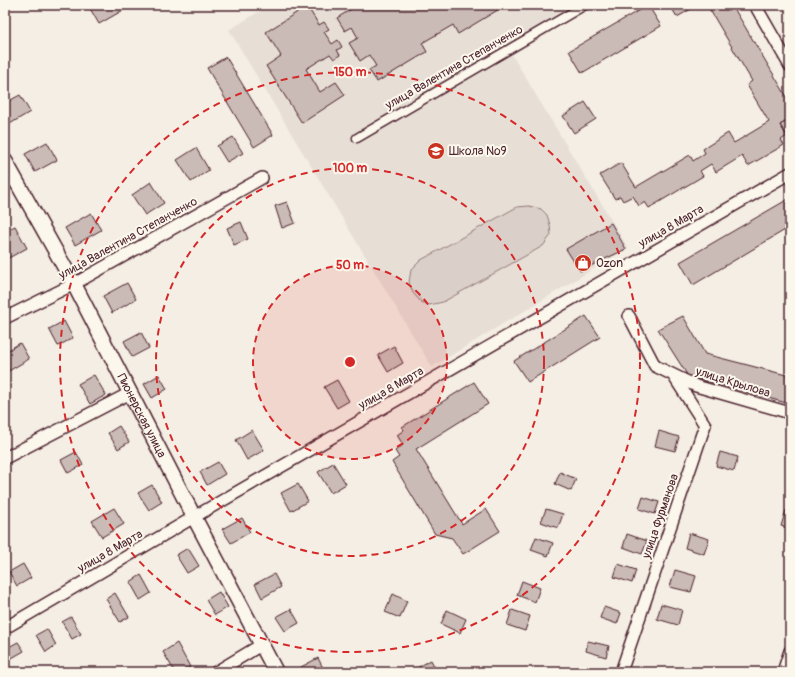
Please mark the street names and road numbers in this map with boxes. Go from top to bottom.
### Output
street label: улица Валентина Степанченко [382,22,526,113]
street label: улица Валентина Степанченко [55,194,201,283]
street label: улица 8 Марта [635,202,707,252]
street label: улица 8 Марта [355,364,427,414]
street label: улица Крылова [693,364,772,401]
street label: Пионерская улица [113,371,169,461]
street label: улица Фурманова [639,471,682,561]
street label: улица 8 Марта [74,527,146,577]

